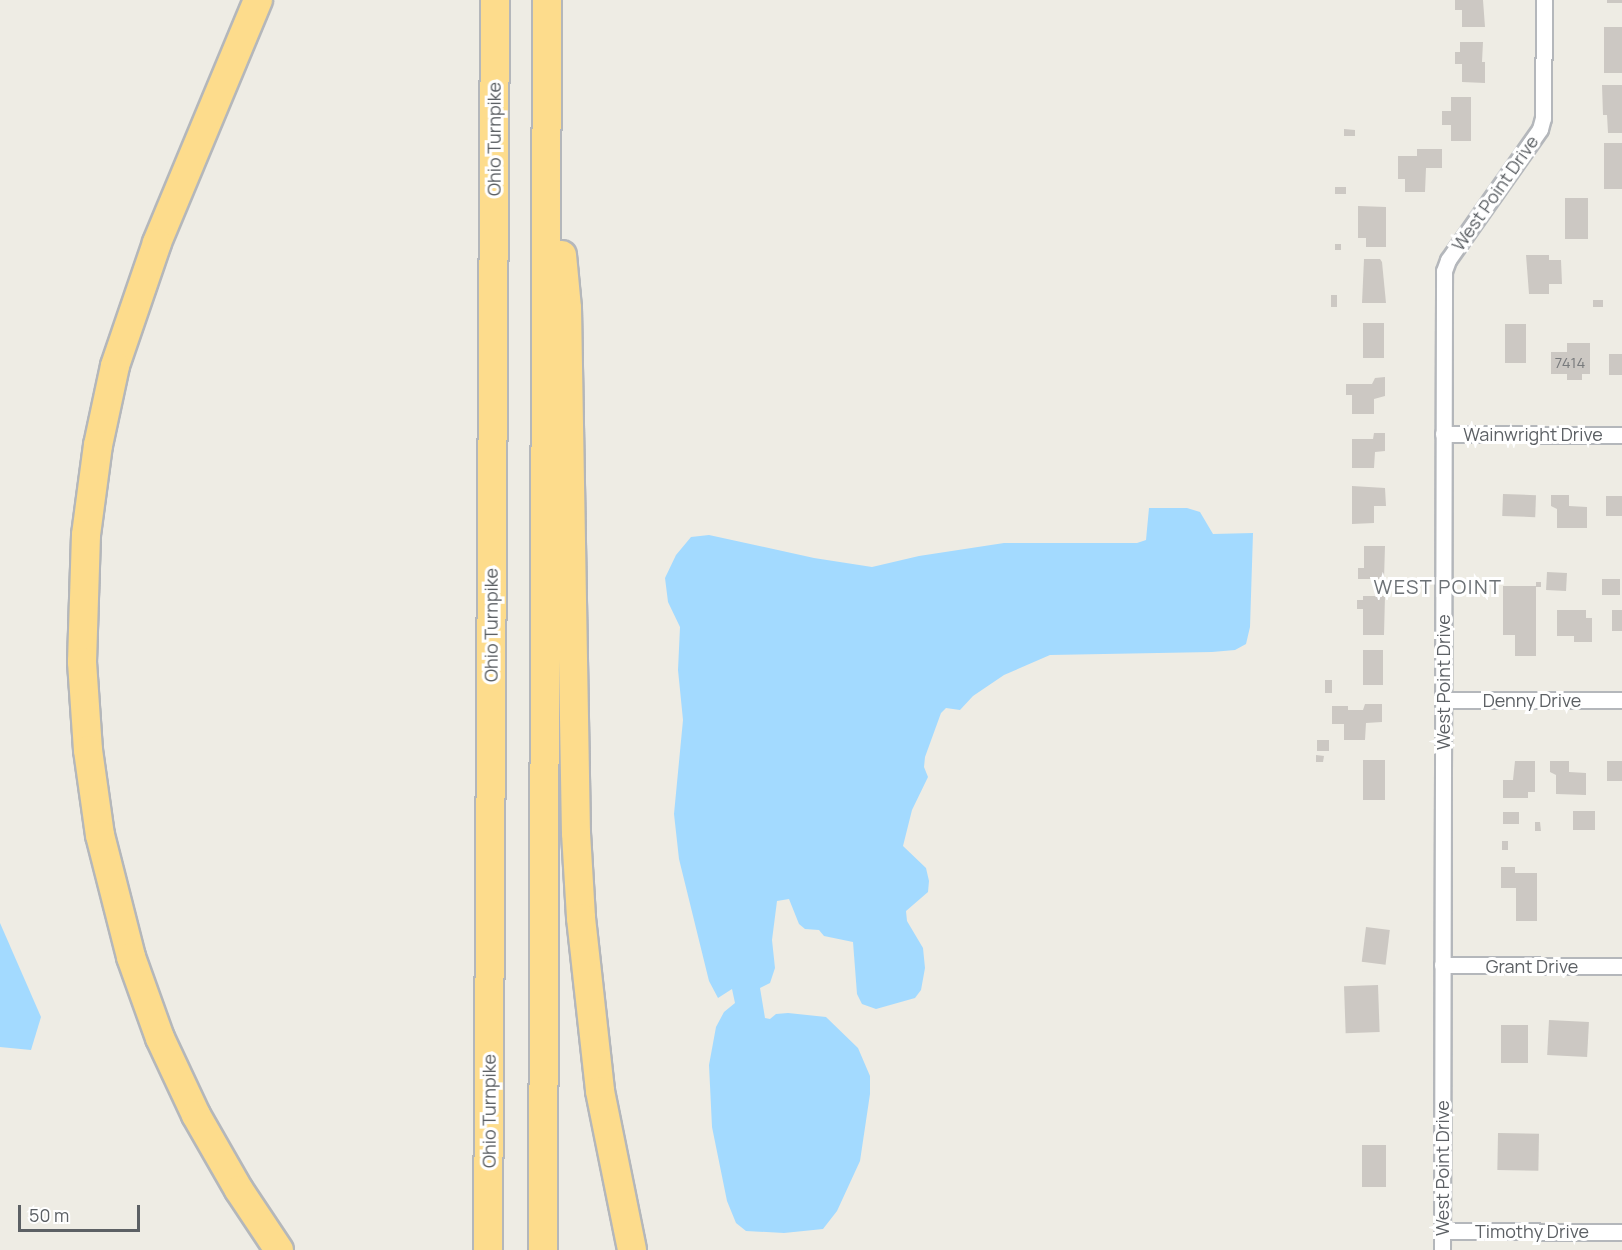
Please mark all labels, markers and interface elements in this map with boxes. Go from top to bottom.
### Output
street label: Ohio Turnpike [483,82,505,196]
street label: West Point Drive [1447,131,1543,255]
house number: 7414 [1555,354,1585,372]
street label: Wainwright Drive [1463,423,1603,445]
street label: Ohio Turnpike [480,568,502,682]
district label: WEST POINT [1373,574,1503,598]
street label: West Point Drive [1432,614,1454,750]
street label: Denny Drive [1483,689,1581,711]
street label: Grant Drive [1486,955,1578,977]
street label: Ohio Turnpike [478,1054,500,1168]
street label: West Point Drive [1431,1100,1453,1236]
scale bar [21,1193,142,1231]
text: 50 m [29,1203,69,1227]
street label: Timothy Drive [1475,1220,1589,1242]

